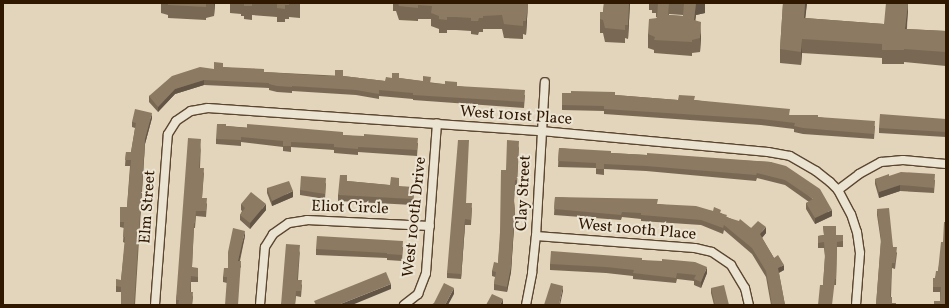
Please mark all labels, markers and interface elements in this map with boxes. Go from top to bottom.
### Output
street label: West 101st Place [459,102,573,130]
street label: Clay Street [512,154,536,232]
street label: West 100th Drive [399,156,431,278]
street label: Elm Street [136,170,160,244]
street label: Eliot Circle [311,197,389,219]
street label: West 100th Place [577,215,697,245]

